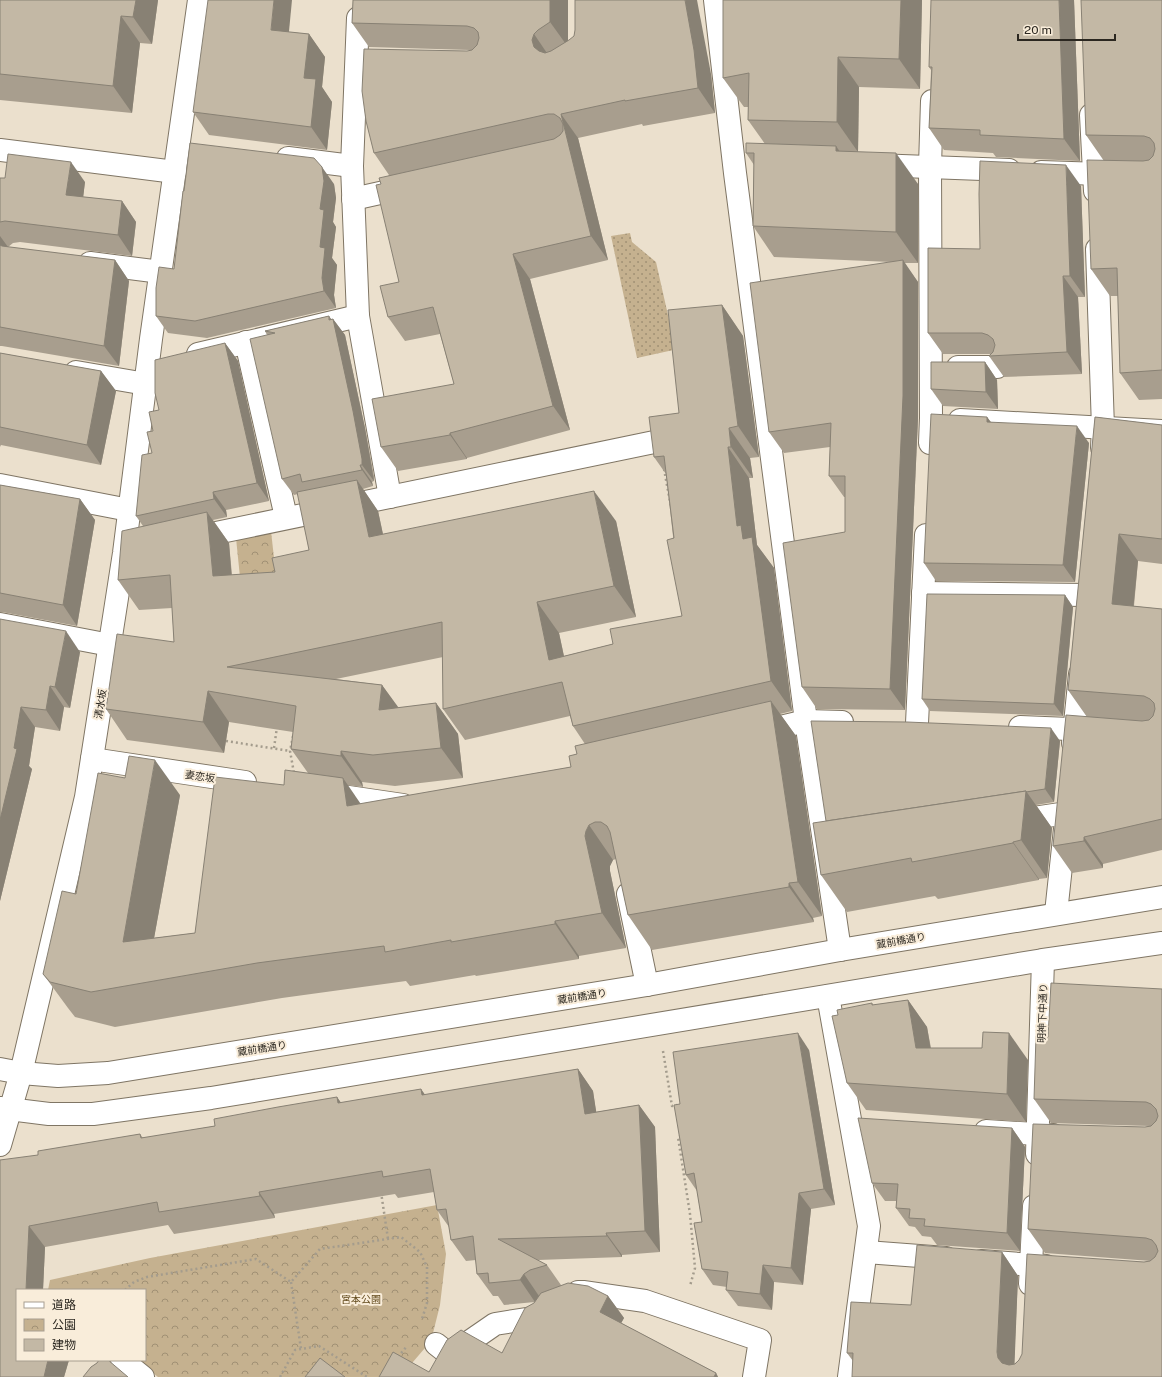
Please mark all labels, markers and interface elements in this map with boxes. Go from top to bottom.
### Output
scale bar [1018,16,1115,42]
text: 20 m [1024,23,1052,37]
street label: 清水坂 [92,688,108,720]
street label: 妻恋坂 [184,768,216,784]
street label: 蔵前橋通り [875,930,927,950]
street label: 明神下中通り [1035,983,1049,1043]
street label: 蔵前橋通り [556,986,608,1006]
street label: 蔵前橋通り [236,1038,288,1058]
legend [16,1289,146,1361]
park label: 宮本公園 [341,1293,381,1305]
text: 道路 [52,1298,76,1312]
text: 公園 [52,1318,76,1332]
text: 建物 [52,1338,76,1352]

